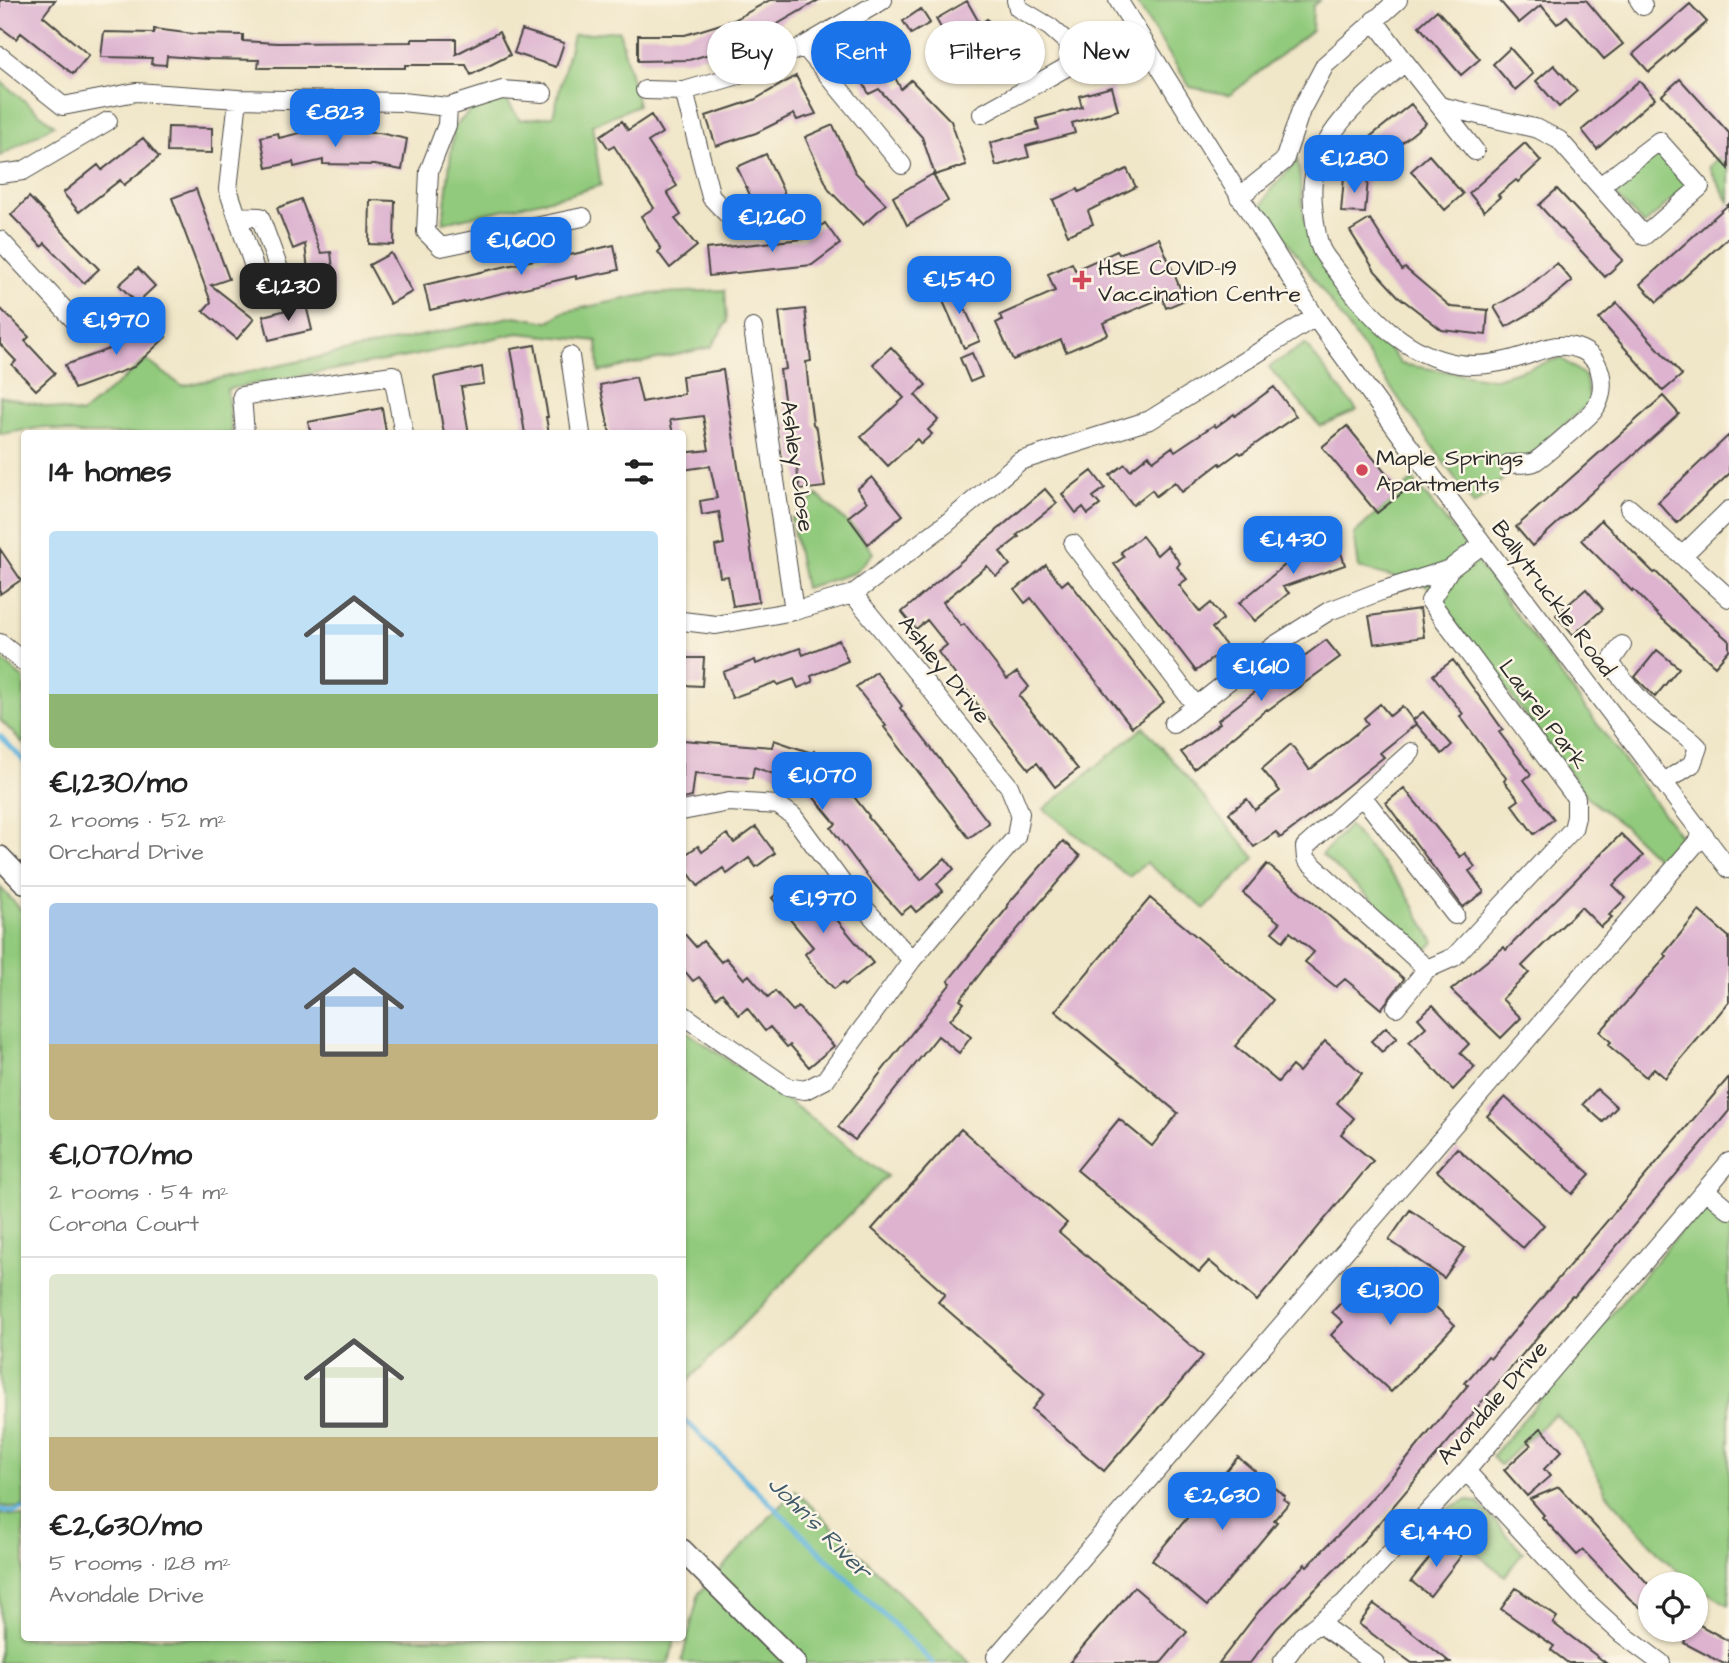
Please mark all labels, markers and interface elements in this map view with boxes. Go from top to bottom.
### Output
chip: Buy [707,21,797,84]
chip: Rent [811,21,911,84]
chip: Filters [925,21,1045,84]
chip: New [1059,21,1155,84]
pin: €823 [294,90,376,149]
text: €823 [306,96,364,128]
pin: €1,280 [1297,136,1411,195]
text: €1,280 [1320,142,1388,174]
pin: €1,260 [715,194,829,254]
text: €1,260 [738,201,806,233]
pin: €1,600 [464,218,578,277]
text: €1,600 [487,224,555,256]
place label: HSE COVID-19 Vaccination Centre [1098,252,1301,310]
pin: €1,540 [902,256,1016,316]
text: €1,540 [923,263,995,295]
pin: €1,230 [231,264,345,323]
text: €1,230 [256,270,320,302]
marker: HSE COVID-19 Vaccination Centre [1072,270,1092,290]
pin: €1,970 [59,298,173,357]
text: €1,970 [82,304,150,336]
street label: Ashley Close [771,398,822,534]
place label: Maple Springs Apartments [1376,442,1523,500]
text: 14 homes [49,451,172,493]
icon: filters [620,453,658,491]
marker: Maple Springs Apartments [1354,462,1370,478]
street label: Ballytruckle Road [1483,514,1623,684]
pin: €1,430 [1236,516,1350,576]
text: €1,430 [1259,523,1327,555]
icon: home [291,577,417,703]
street label: Ashley Drive [890,609,998,731]
pin: €1,610 [1204,644,1318,703]
text: €1,610 [1232,650,1290,682]
street label: Laurel Park [1491,653,1595,776]
pin: €1,070 [765,752,879,812]
text: €1,070 [788,759,856,791]
text: €1,230/mo [49,762,187,804]
text: 2 rooms · 52 m² [49,804,226,836]
text: Orchard Drive [49,836,204,868]
pin: €1,970 [766,876,880,935]
text: €1,970 [789,882,857,914]
icon: home [291,949,417,1075]
text: €1,070/mo [49,1134,192,1176]
text: 2 rooms · 54 m² [49,1176,229,1208]
text: Corona Court [49,1208,199,1240]
pin: €1,300 [1333,1268,1447,1327]
text: €1,300 [1357,1274,1423,1306]
icon: home [291,1320,417,1446]
street label: Avondale Drive [1430,1334,1556,1472]
water label: John's River [760,1468,881,1589]
pin: €2,630 [1165,1472,1279,1532]
text: €2,630 [1184,1479,1260,1511]
text: €2,630/mo [49,1505,202,1547]
pin: €1,440 [1379,1510,1493,1569]
text: €1,440 [1400,1516,1472,1548]
text: 5 rooms · 128 m² [49,1547,231,1579]
map controls [1638,1572,1708,1642]
button: locate [1638,1572,1708,1642]
text: Avondale Drive [49,1579,204,1611]

